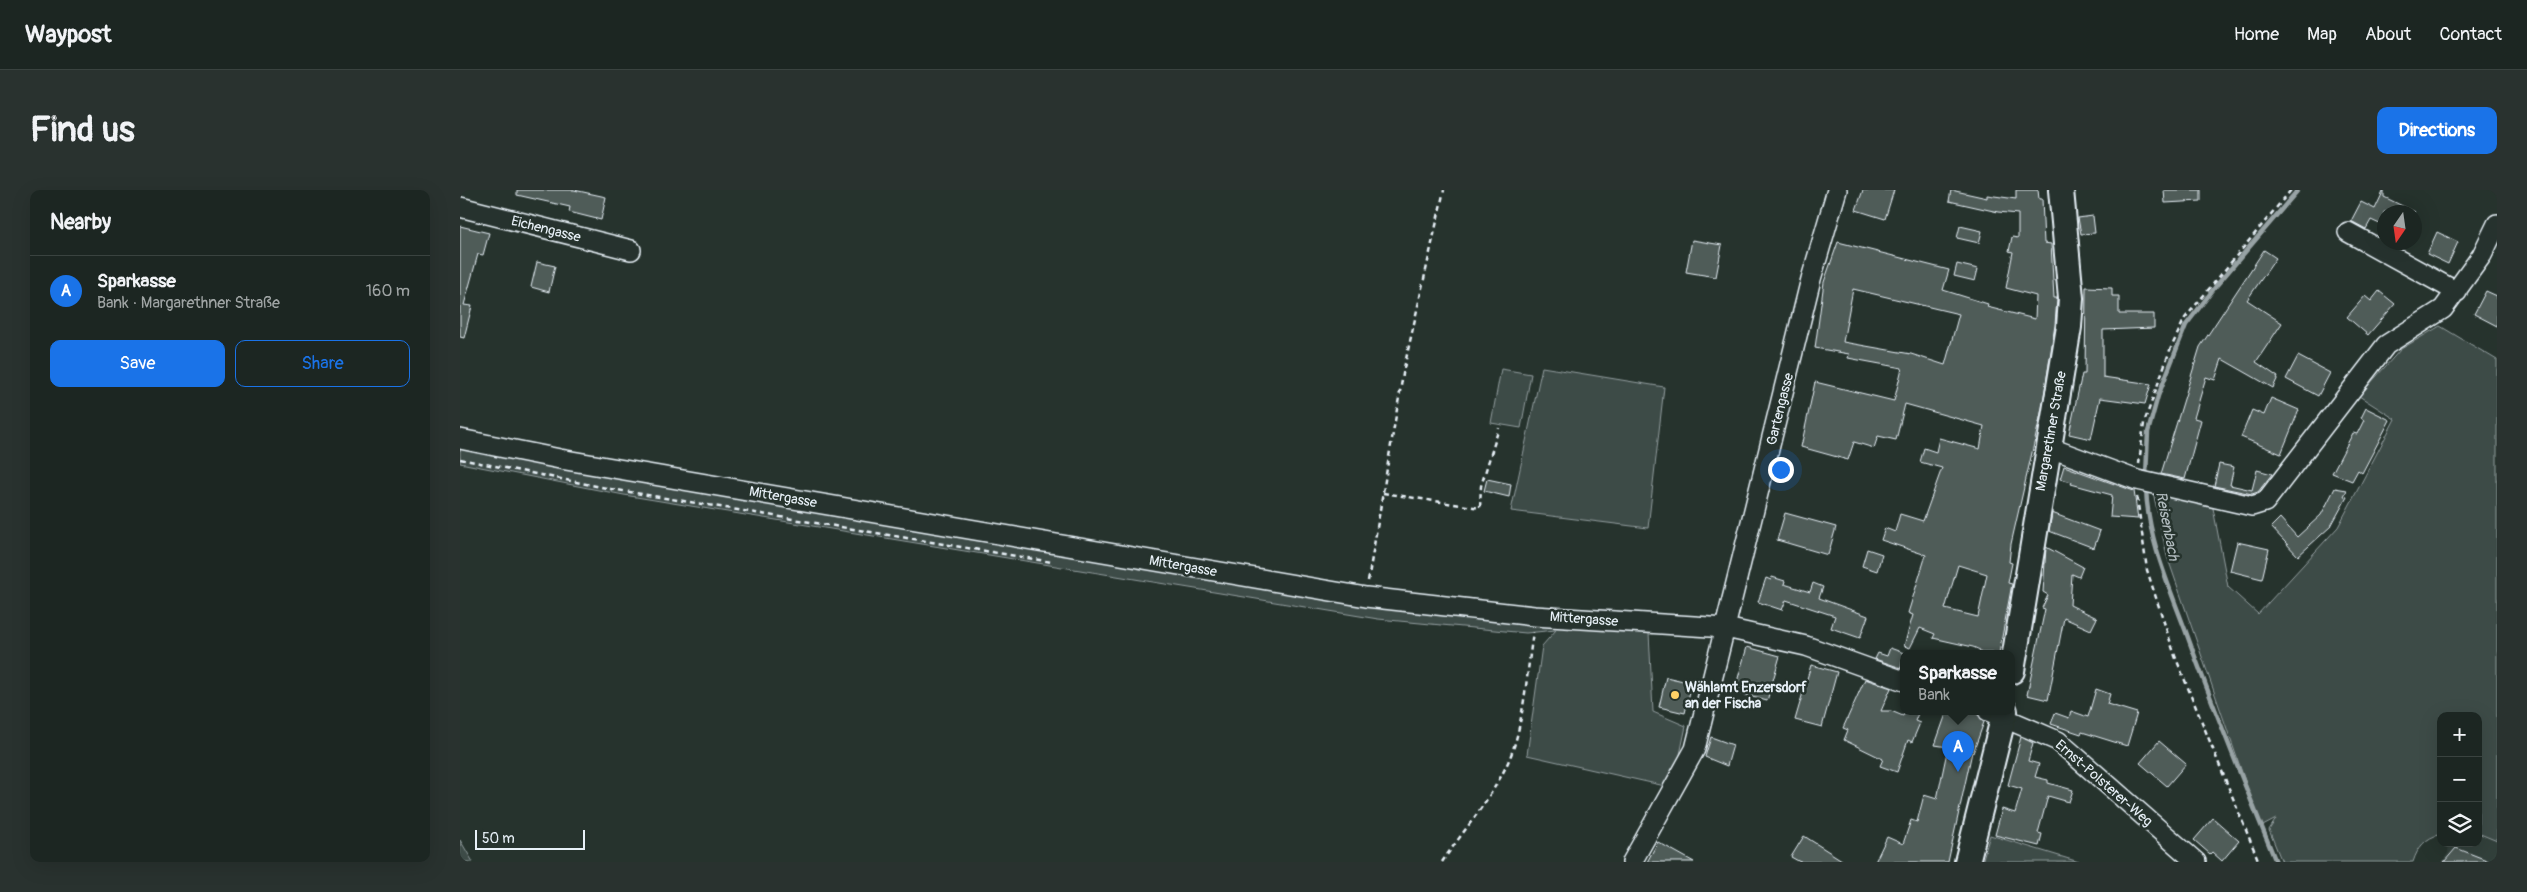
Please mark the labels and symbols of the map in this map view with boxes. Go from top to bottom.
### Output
north arrow [2377,205,2422,250]
street label: Eichengasse [510,212,583,246]
street label: Margarethner Straße [2032,370,2070,492]
street label: Gartengasse [1763,371,1797,447]
your location [1768,457,1794,483]
street label: Mittergasse [748,483,818,511]
water label: Reisenbach [2151,490,2183,563]
street label: Mittergasse [1148,552,1218,580]
street label: Mittergasse [1549,608,1619,630]
place label: Wählamt Enzersdorf an der Fischa [1685,679,1807,712]
marker: Wählamt Enzersdorf an der Fischa [1669,689,1681,701]
pin: A [1942,731,1974,772]
street label: Ernst-Polsterer-Weg [2052,736,2156,830]
scale bar [475,827,585,850]

